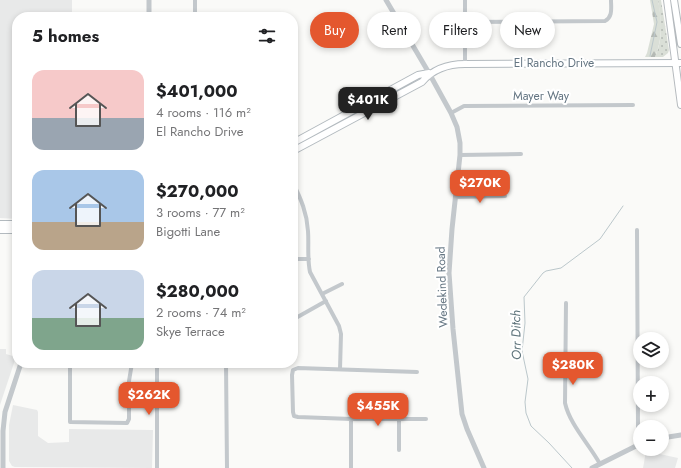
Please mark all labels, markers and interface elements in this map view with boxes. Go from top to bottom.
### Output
chip: Buy [310,12,359,48]
chip: Rent [367,12,421,48]
chip: Filters [429,12,492,48]
chip: New [500,12,555,48]
text: 5 homes [32,24,99,48]
icon: filters [256,25,278,47]
street label: El Rancho Drive [514,54,594,72]
text: $401,000 [156,79,238,103]
icon: home [64,86,112,134]
pin: $401K [340,87,396,121]
street label: Mayer Way [513,87,570,105]
text: $401K [347,90,389,109]
text: 4 rooms · 116 m² [156,103,251,122]
text: El Rancho Drive [156,122,243,141]
pin: $270K [452,170,508,204]
text: $270K [459,173,501,192]
text: $270,000 [156,179,239,203]
icon: home [64,186,112,234]
text: 3 rooms · 77 m² [156,203,245,222]
text: Bigotti Lane [156,222,220,241]
street label: Wedekind Road [432,246,452,328]
text: $280,000 [156,279,239,303]
icon: home [64,286,112,334]
text: 2 rooms · 74 m² [156,303,246,322]
water label: Orr Ditch [506,309,526,360]
text: Skye Terrace [156,322,225,341]
map controls [633,332,669,456]
button: layers [633,332,669,368]
pin: $280K [545,352,601,386]
text: $280K [552,355,594,374]
button: + [633,376,669,412]
pin: $262K [121,382,177,416]
text: $262K [128,385,170,404]
pin: $455K [350,393,406,427]
text: $455K [356,396,400,415]
button: − [633,420,669,456]

